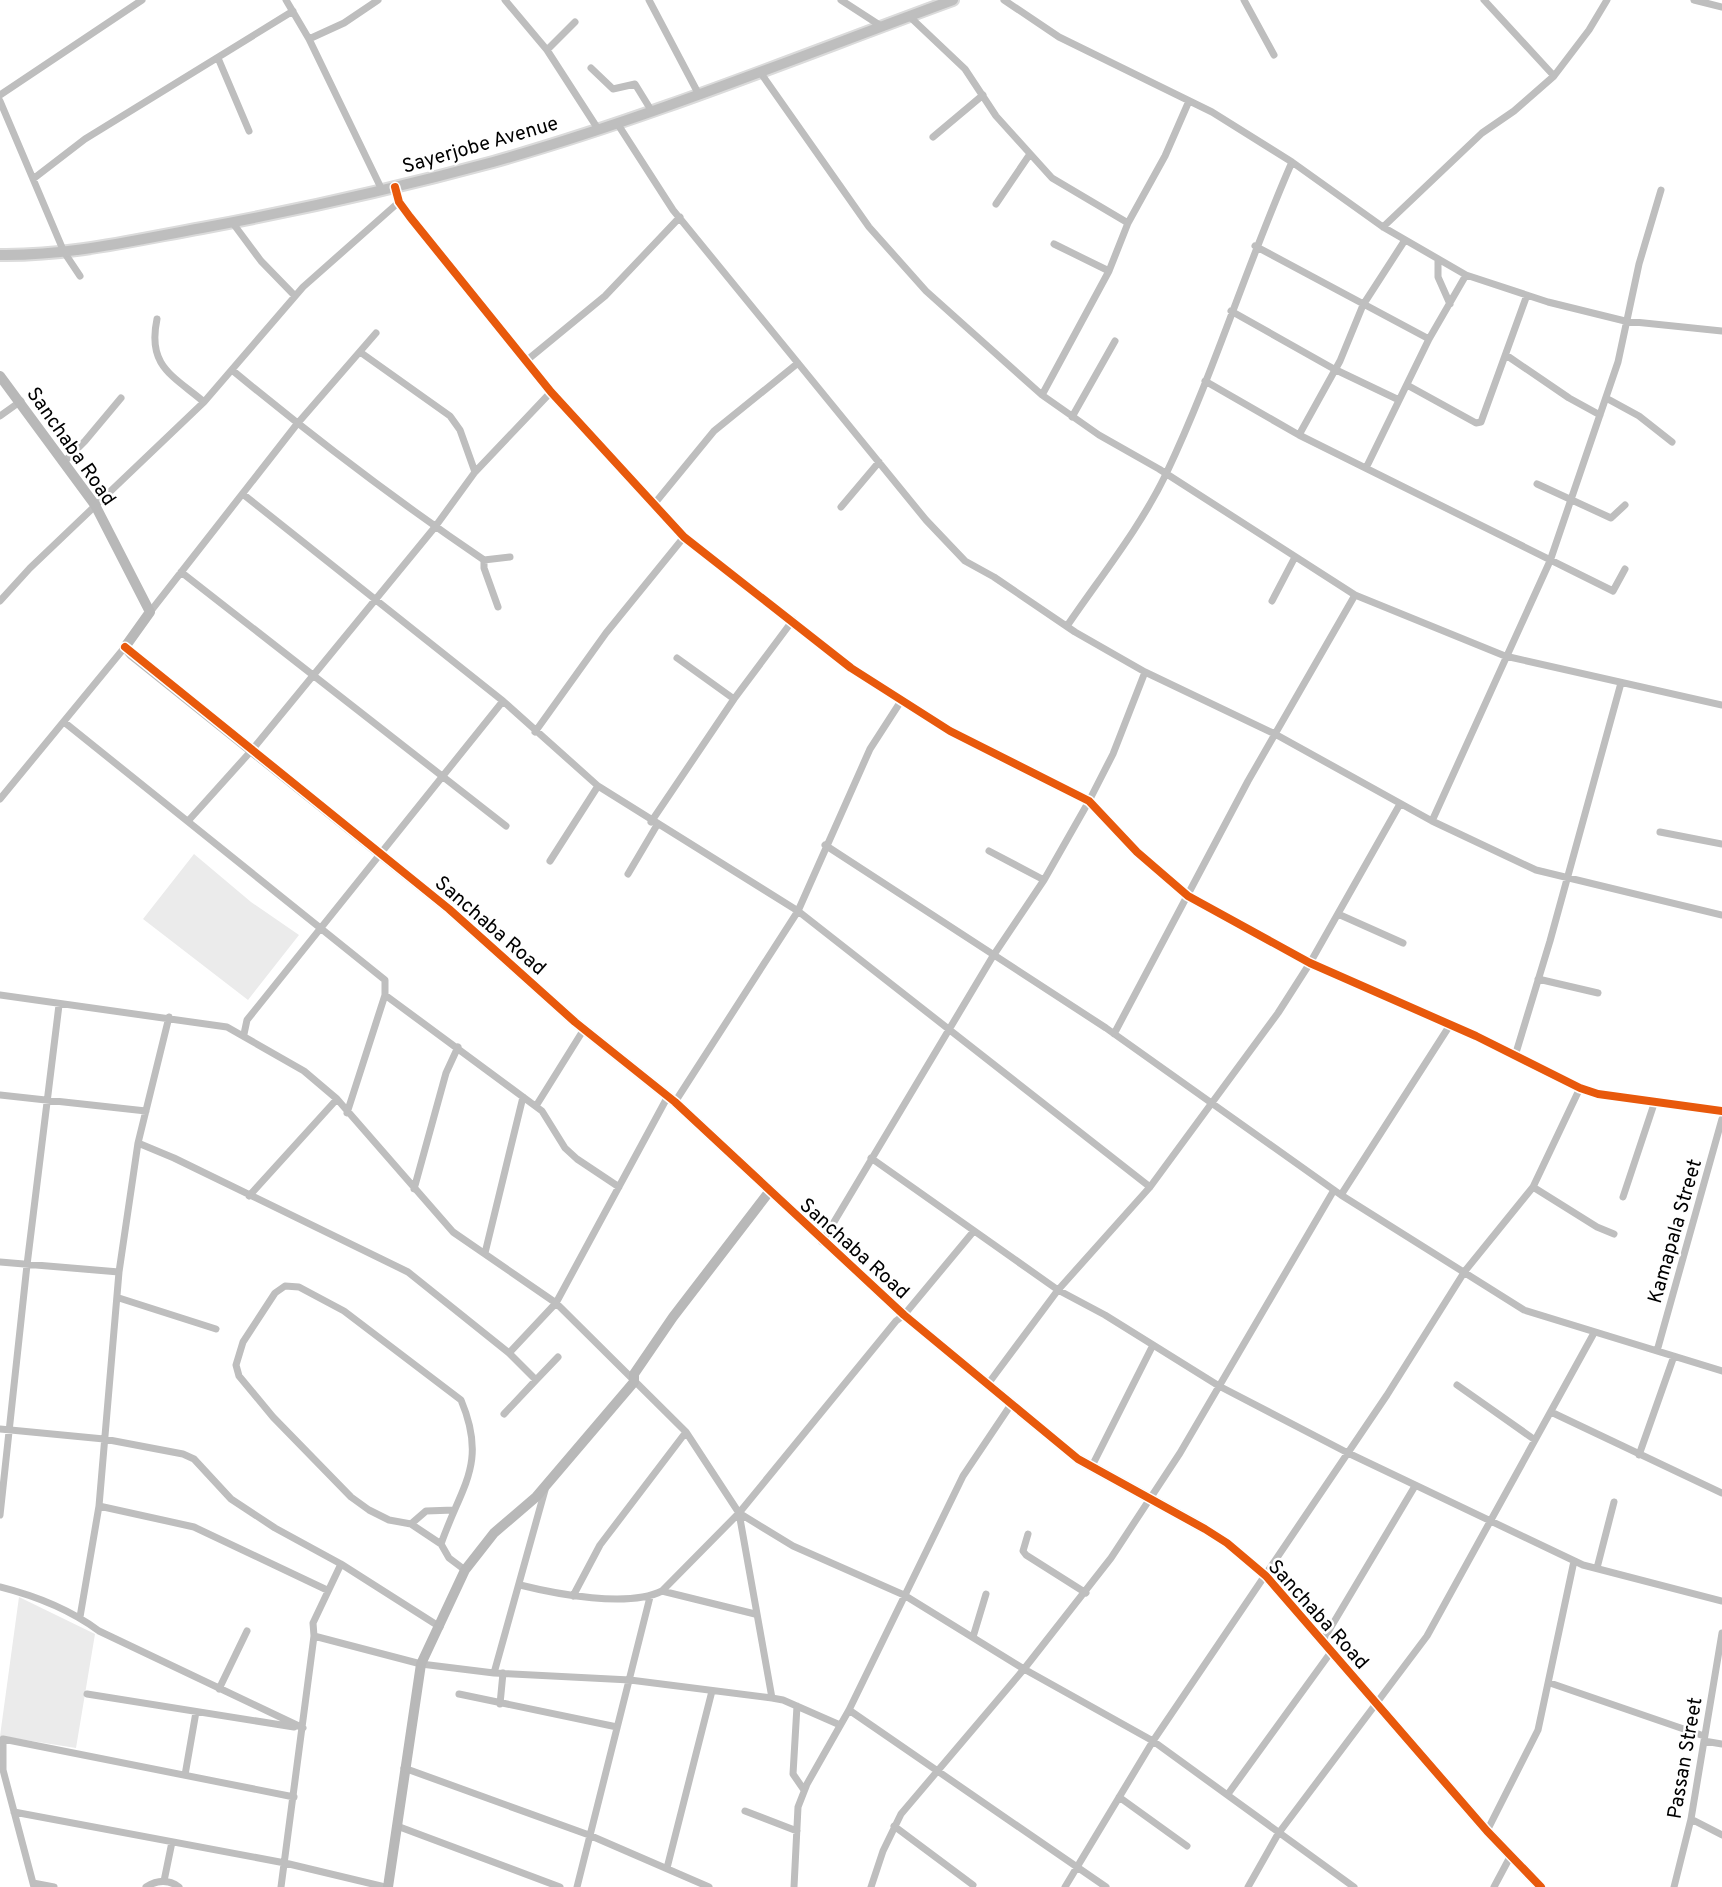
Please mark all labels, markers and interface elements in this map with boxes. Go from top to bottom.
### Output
street label: Sayerjobe Avenue [400,111,561,181]
street label: Sanchaba Road [20,383,121,512]
street label: Sanchaba Road [429,871,551,982]
street label: Kamapala Street [1643,1156,1709,1307]
street label: Sanchaba Road [793,1193,914,1306]
street label: Sanchaba Road [1261,1555,1374,1676]
street label: Passan Street [1662,1695,1709,1821]

